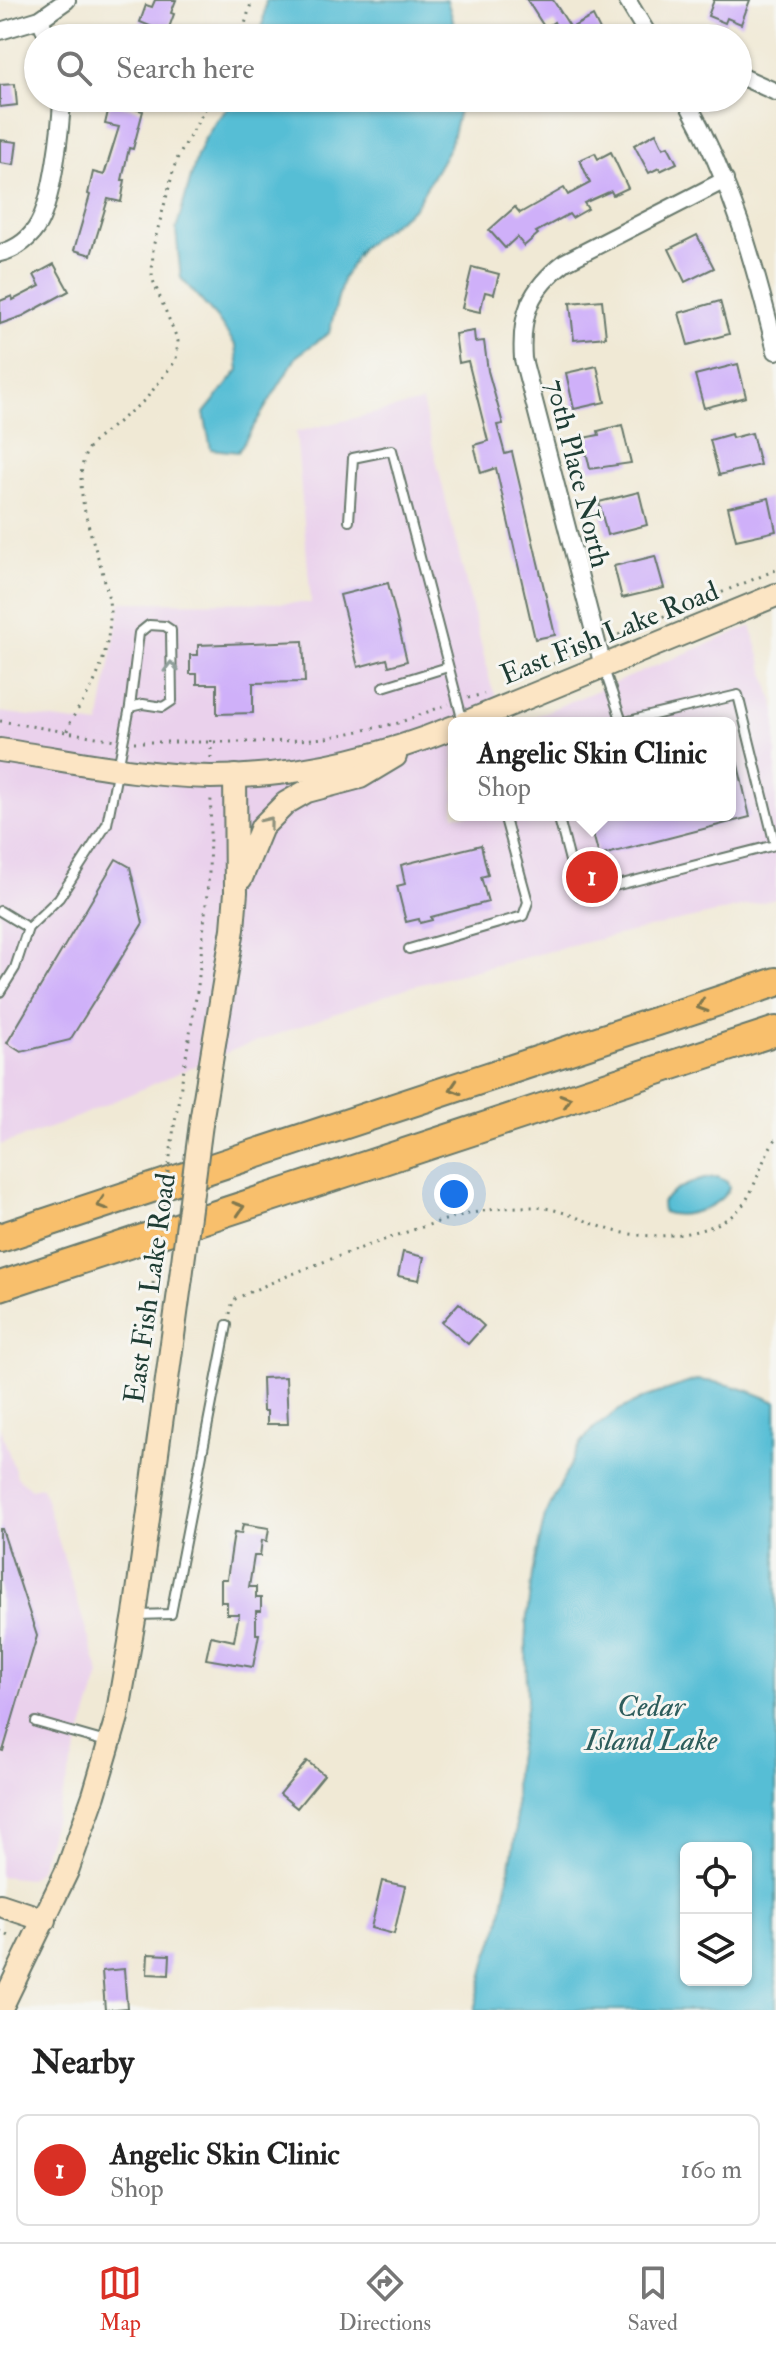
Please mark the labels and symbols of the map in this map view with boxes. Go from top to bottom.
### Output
street label: 70th Place North [537,376,618,571]
street label: East Fish Lake Road [495,574,724,693]
one-way arrow [162,660,180,673]
one-way arrow [258,816,272,831]
pin: 1 [566,847,618,907]
one-way arrow [696,997,710,1013]
one-way arrow [449,1078,463,1094]
one-way arrow [558,1093,572,1109]
street label: East Fish Lake Road [117,1171,184,1406]
your location [434,1174,474,1214]
one-way arrow [95,1195,109,1211]
one-way arrow [232,1201,246,1217]
water label: Cedar Island Lake [583,1688,718,1759]

